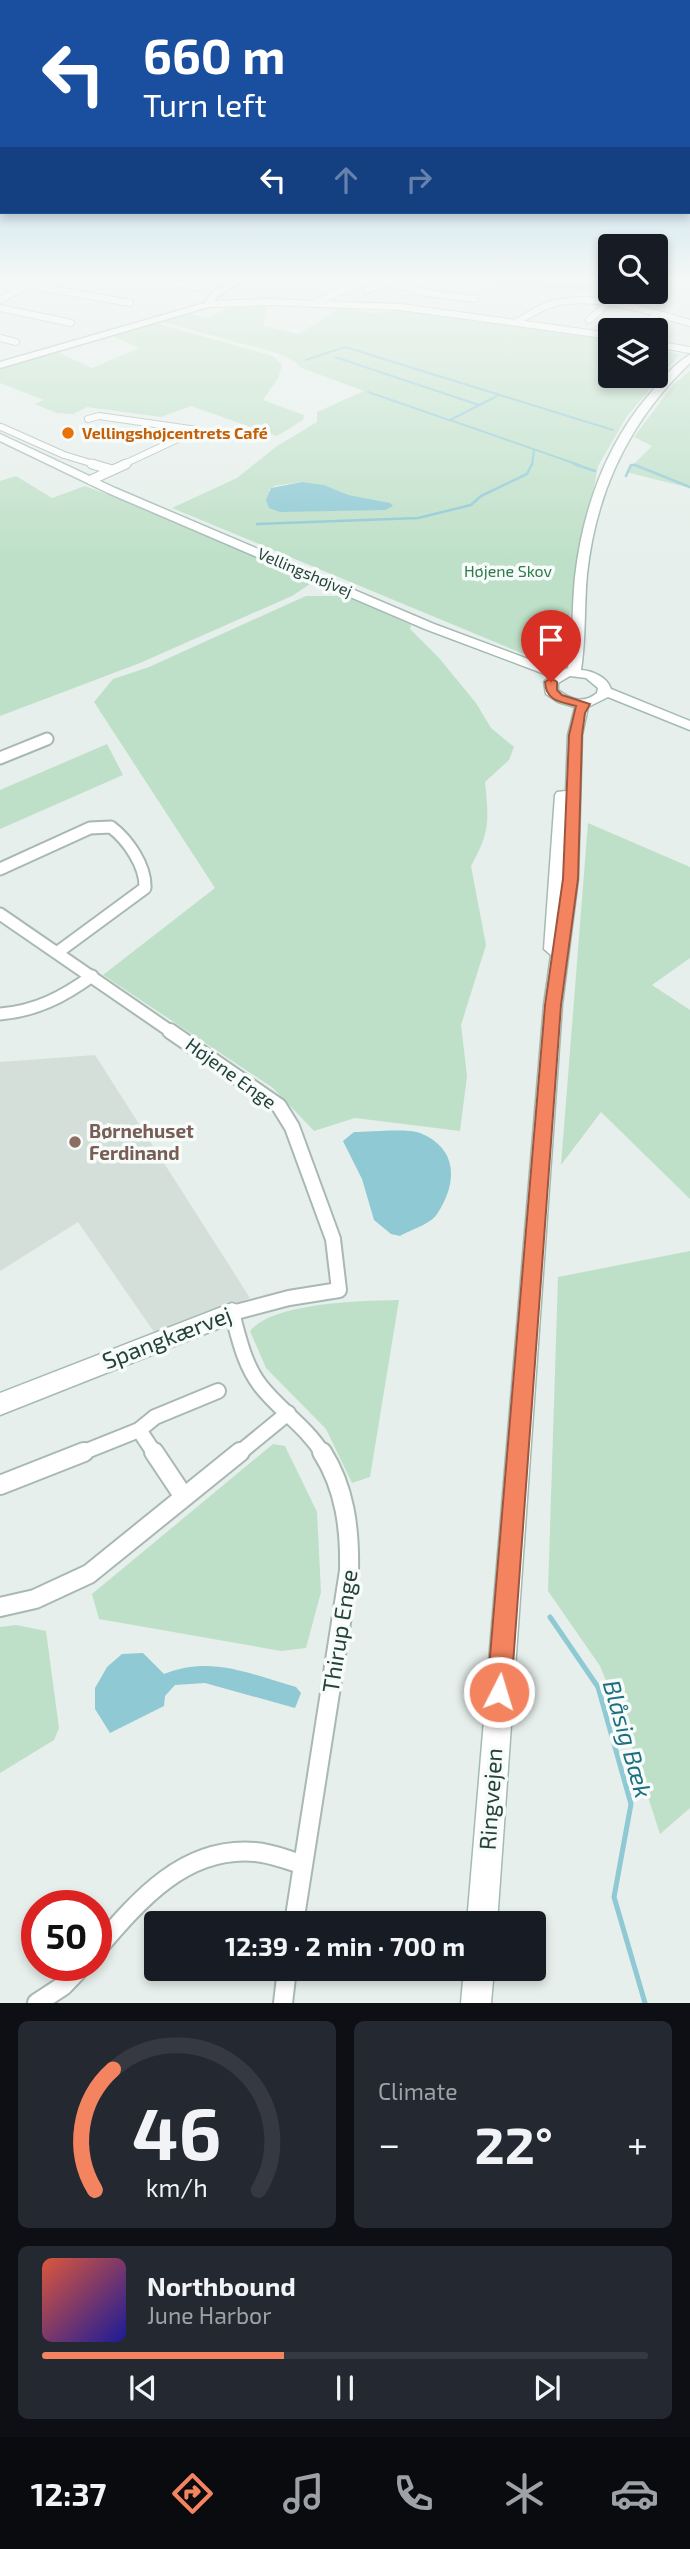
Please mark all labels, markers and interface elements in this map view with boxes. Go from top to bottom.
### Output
text: 660 m [143,25,286,84]
icon: left [28,28,119,119]
text: Turn left [143,85,267,123]
icon: left [254,161,292,199]
icon: ahead [327,161,365,199]
icon: right [400,161,438,199]
map controls [598,234,668,388]
button: search [598,234,668,304]
button: layers [598,318,668,388]
place label: Vellingshøjcentrets Café [82,423,268,442]
marker: Vellingshøjcentrets Café [60,425,76,441]
street label: Vellingshøjvej [255,543,355,601]
park label: Højene Skov [464,561,553,581]
pin [521,610,581,682]
icon: arrive [532,621,570,659]
street label: Højene Enge [182,1032,281,1113]
place label: Børnehuset Ferdinand [89,1119,194,1164]
marker: Børnehuset Ferdinand [67,1134,83,1150]
street label: Spangkærvej [98,1300,235,1375]
street label: Thirup Enge [315,1567,363,1695]
position arrow [462,1655,536,1729]
water label: Blåsig Bæk [598,1676,659,1801]
street label: Ringvejen [472,1747,508,1851]
speed limit sign: 50 [21,1890,112,1981]
text: 12:39 · 2 min · 700 m [225,1930,465,1961]
text: Climate [378,2077,458,2105]
text: 46 [132,2088,222,2176]
text: 22° [474,2112,553,2174]
text: − [378,2120,400,2166]
text: + [627,2120,648,2166]
text: km/h [146,2172,208,2202]
text: Northbound [147,2270,296,2301]
text: June Harbor [147,2301,271,2329]
icon: previous [124,2369,162,2407]
icon: pause [326,2369,364,2407]
icon: next [528,2369,566,2407]
icon: directions [168,2469,217,2518]
icon: music [279,2469,328,2518]
icon: phone [389,2469,438,2518]
icon: climate [500,2469,549,2518]
icon: car [610,2469,659,2518]
text: 12:37 [31,2474,106,2512]

